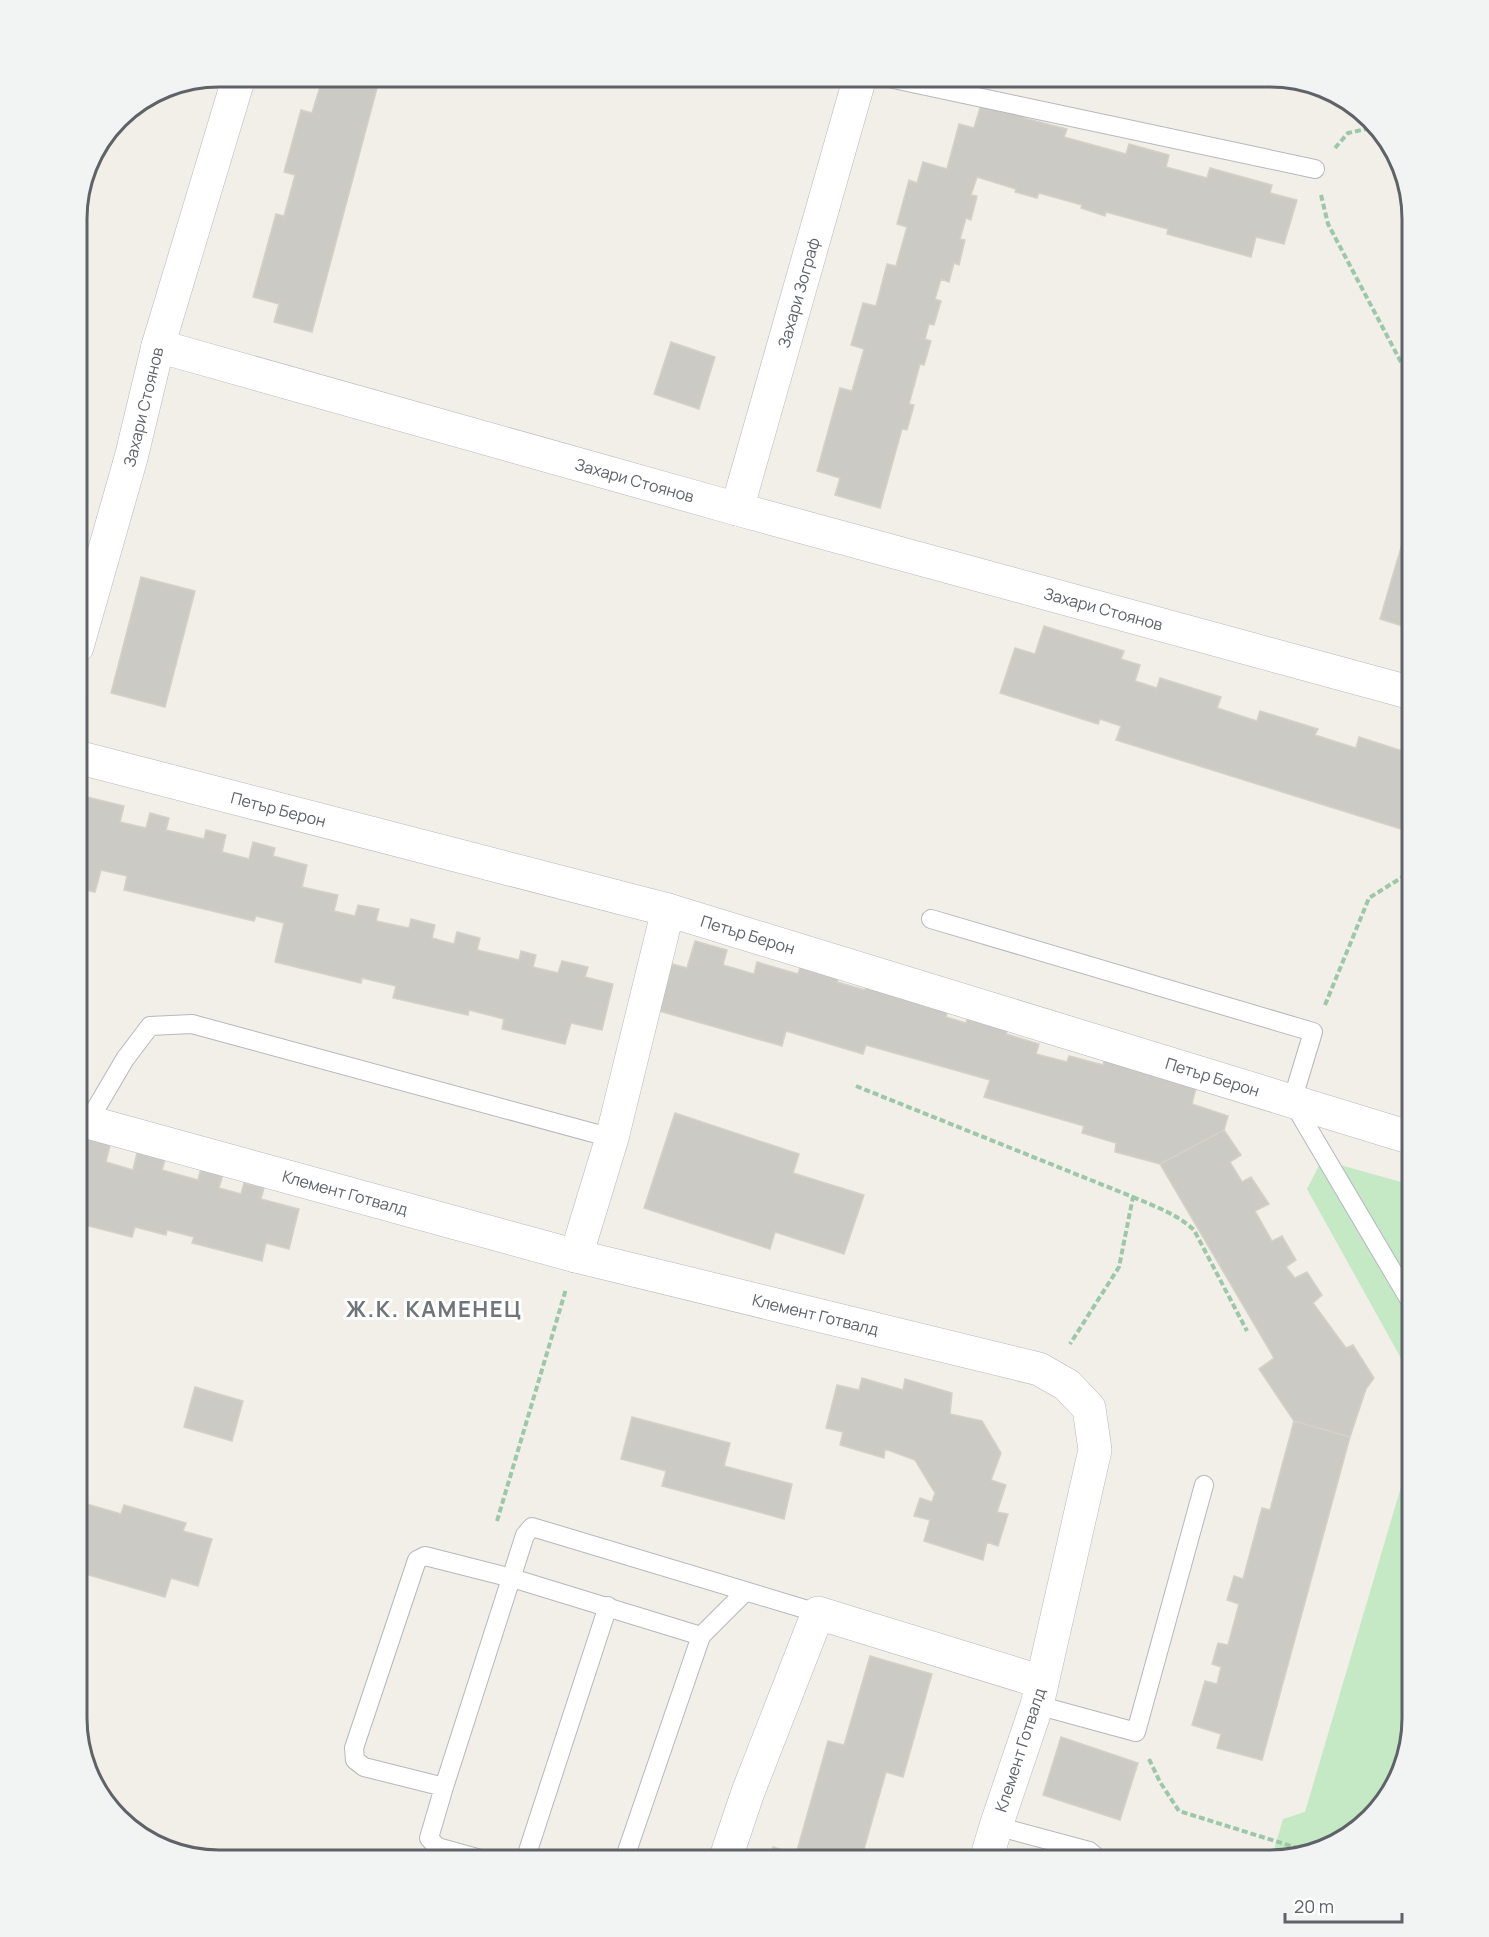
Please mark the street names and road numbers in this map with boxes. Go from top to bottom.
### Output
street label: Захари Зограф [772,235,825,350]
street label: Захари Стоянов [118,344,168,469]
street label: Захари Стоянов [573,453,697,507]
street label: Захари Стоянов [1041,582,1166,636]
street label: Петър Берон [228,786,328,832]
street label: Петър Берон [698,910,798,959]
street label: Петър Берон [1163,1052,1262,1102]
street label: Клемент Готвалд [280,1165,411,1220]
street label: Клемент Готвалд [750,1288,881,1341]
street label: Клемент Готвалд [990,1685,1051,1815]

